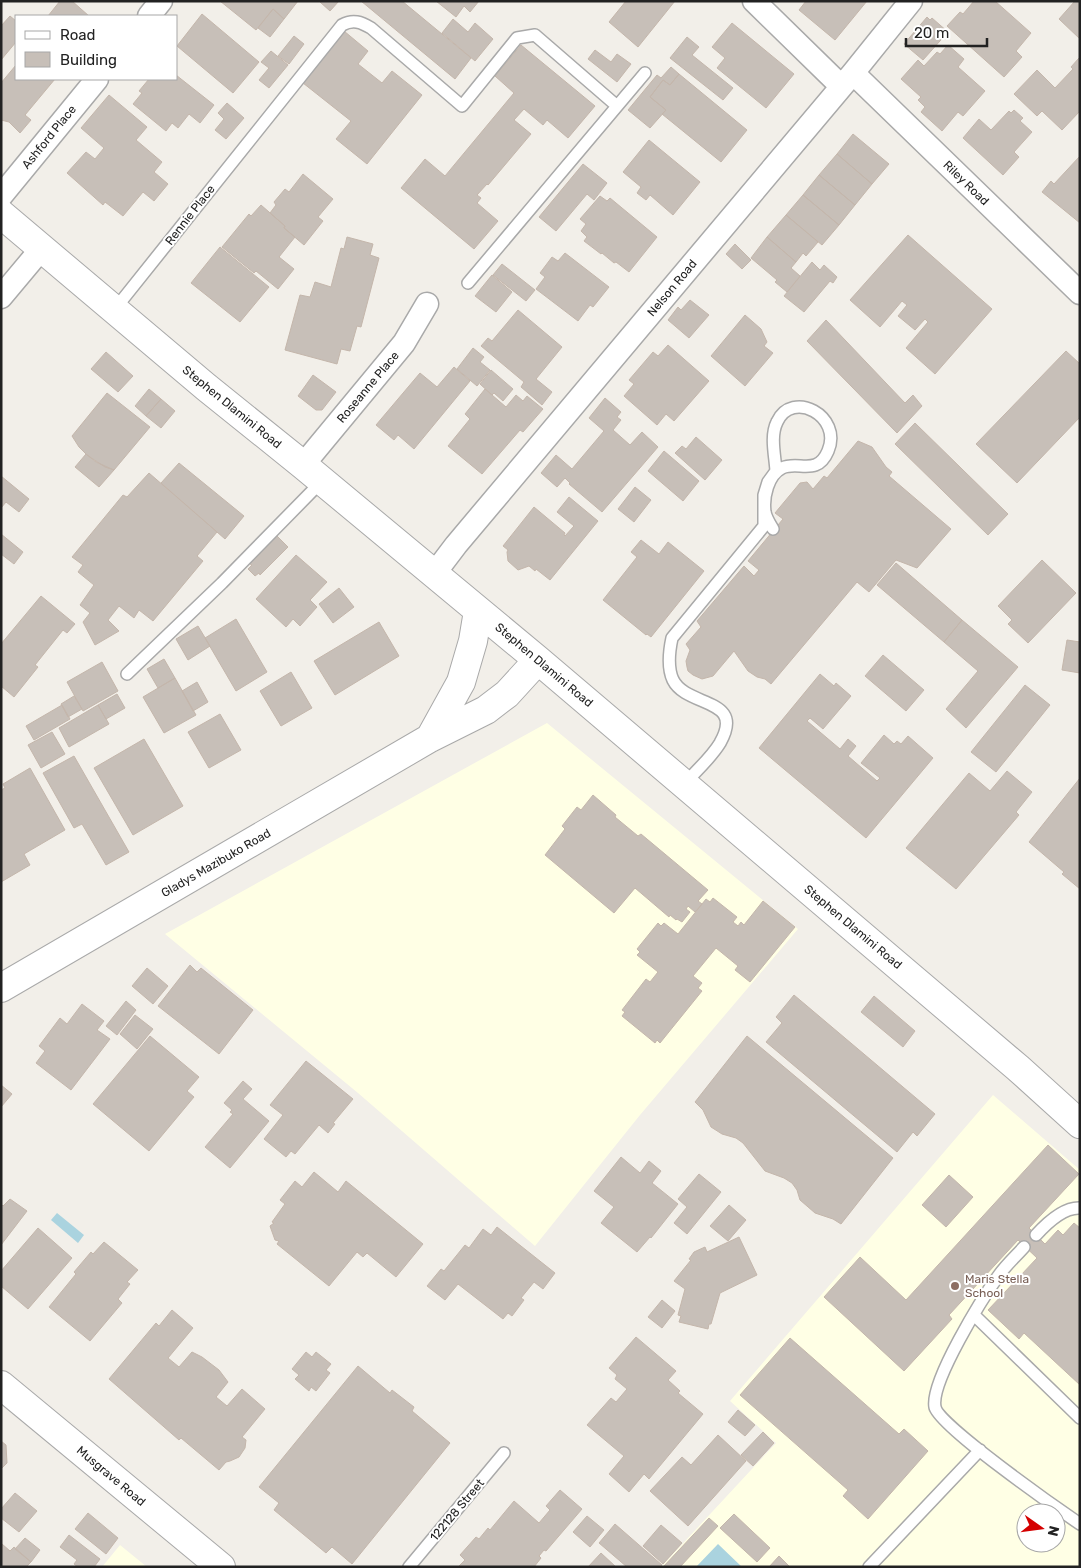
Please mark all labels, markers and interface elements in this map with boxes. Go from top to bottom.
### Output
legend [15,15,178,80]
scale bar [906,15,987,47]
text: 20 m [914,24,949,42]
text: Road [60,26,96,44]
text: Building [60,51,117,69]
street label: Ashford Place [19,102,79,172]
street label: Riley Road [940,158,992,208]
street label: Rennie Place [162,182,218,248]
street label: Nelson Road [644,257,700,319]
street label: Roseanne Place [334,348,402,426]
street label: Stephen Dlamini Road [180,363,284,451]
street label: Stephen Dlamini Road [492,620,596,710]
street label: Gladys Mazibuko Road [159,826,273,900]
street label: Stephen Dlamini Road [801,882,905,972]
place label: Maris Stella School [965,1272,1029,1300]
marker: Maris Stella School [949,1280,961,1292]
street label: Musgrave Road [74,1443,148,1509]
street label: 122128 Street [427,1476,487,1544]
north arrow [1016,1503,1066,1553]
text: N [1044,1524,1063,1538]

